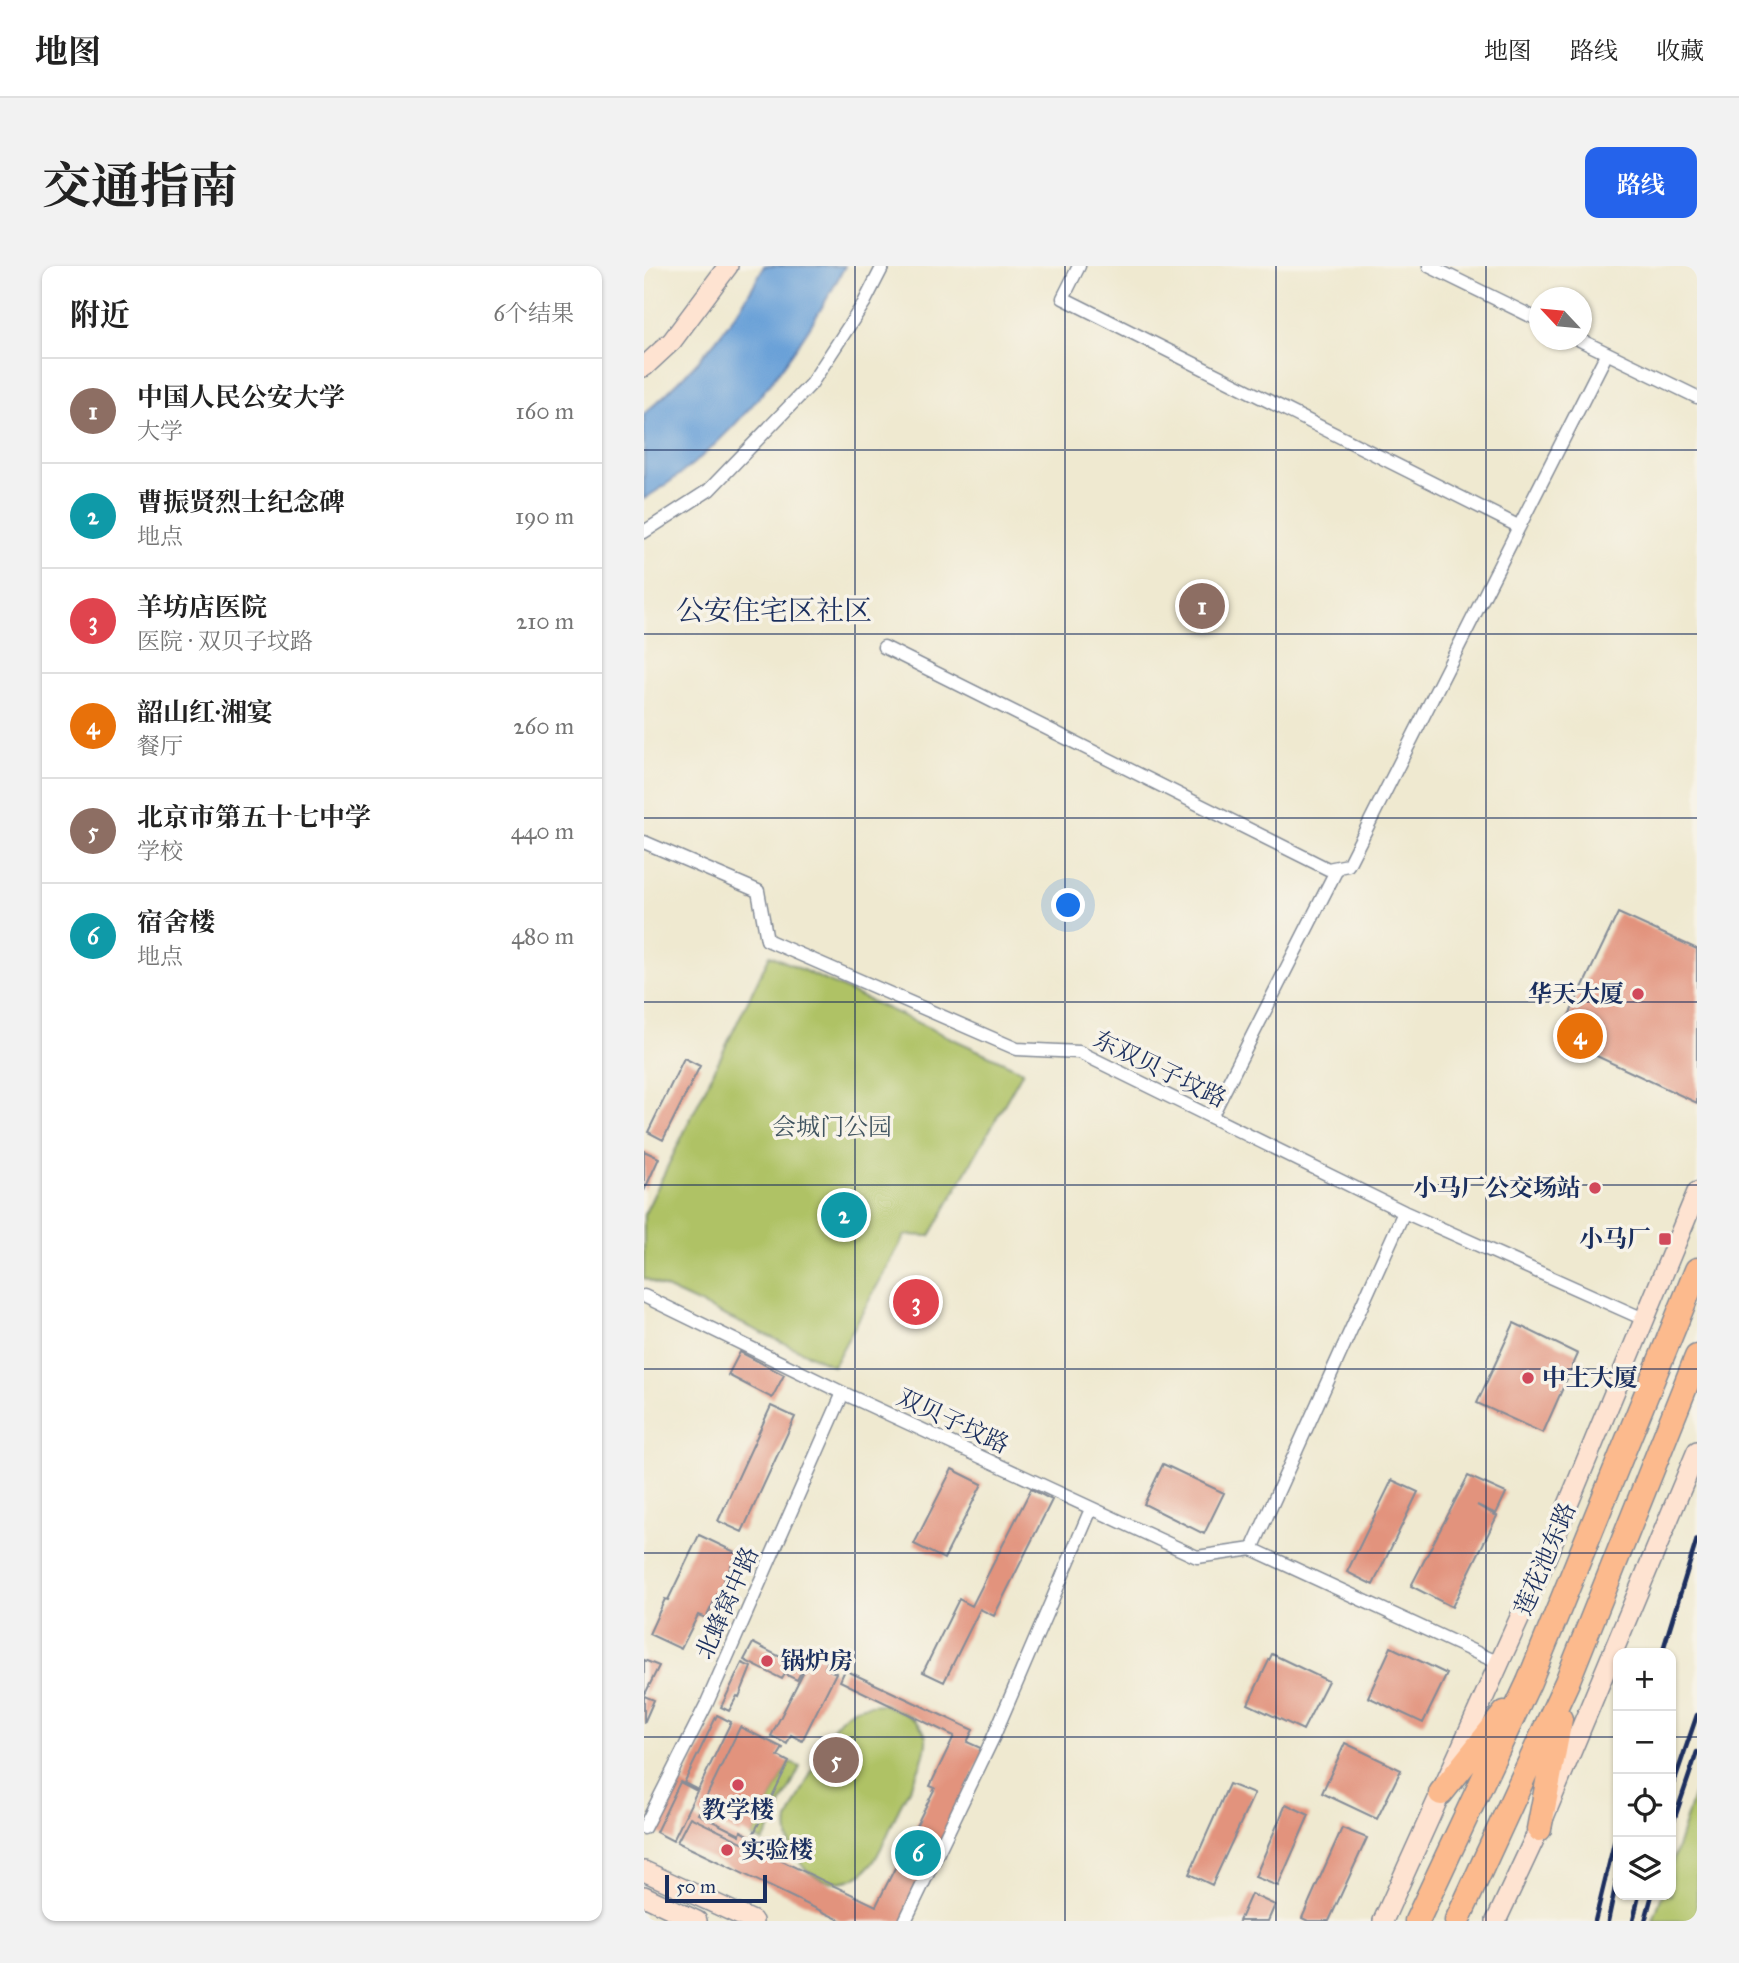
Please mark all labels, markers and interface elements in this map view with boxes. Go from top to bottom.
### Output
text: 地图 [35,32,101,72]
text: 地图 [1484,36,1532,66]
text: 路线 [1570,36,1618,66]
text: 收藏 [1656,36,1704,66]
button: 路线 [1585,147,1697,218]
text: 交通指南 [42,157,238,216]
north arrow [1529,287,1592,350]
text: 附近 [70,297,130,333]
text: 6个结果 [493,299,574,327]
text: 中国人民公安大学 [137,381,345,413]
text: 1 [88,397,98,425]
text: 160 m [516,397,574,425]
text: 大学 [137,417,183,445]
text: 曹振贤烈士纪念碑 [137,486,345,518]
text: 2 [87,502,99,530]
text: 190 m [515,502,574,530]
text: 地点 [137,522,183,550]
pin: 1 [1179,580,1225,632]
text: 羊坊店医院 [137,591,267,623]
district label: 公安住宅区社区 [676,593,872,628]
text: 3 [88,607,98,635]
text: 210 m [516,607,574,635]
text: 医院 · 双贝子坟路 [137,627,313,655]
text: 韶山红·湘宴 [137,696,273,728]
text: 4 [87,712,99,740]
text: 260 m [513,712,574,740]
text: 餐厅 [137,732,183,760]
text: 北京市第五十七中学 [137,801,371,833]
text: 5 [88,817,98,845]
text: 440 m [511,817,574,845]
text: 学校 [137,837,183,865]
your location [1051,888,1085,922]
text: 宿舍楼 [137,906,215,938]
text: 6 [87,922,99,950]
text: 480 m [511,922,574,950]
text: 地点 [137,942,183,970]
place label: 华天大厦 [1528,979,1624,1009]
marker: 华天大厦 [1630,986,1646,1002]
pin: 4 [1557,1010,1603,1062]
street label: 东双贝子坟路 [1089,1024,1231,1114]
park label: 会城门公园 [772,1112,892,1142]
place label: 小马厂公交场站 [1413,1173,1581,1203]
marker: 小马厂公交场站 [1587,1180,1603,1196]
pin: 2 [821,1189,867,1241]
place label: 小马厂 [1579,1224,1651,1254]
marker: 小马厂 [1657,1231,1673,1247]
pin: 3 [893,1276,939,1328]
place label: 中土大厦 [1542,1363,1638,1393]
marker: 中土大厦 [1520,1370,1536,1386]
street label: 双贝子坟路 [892,1382,1014,1460]
street label: 莲花池东路 [1508,1498,1582,1620]
street label: 北蜂窝中路 [689,1542,765,1664]
place label: 锅炉房 [781,1646,853,1676]
map controls [1613,1648,1676,1900]
button: + [1613,1648,1676,1711]
marker: 锅炉房 [759,1653,775,1669]
button: − [1613,1711,1676,1774]
pin: 5 [813,1734,859,1786]
button: locate [1613,1774,1676,1837]
marker: 教学楼 [730,1777,746,1793]
place label: 教学楼 [702,1795,774,1825]
pin: 6 [895,1827,941,1879]
place label: 实验楼 [741,1835,813,1865]
button: layers [1613,1837,1676,1900]
marker: 实验楼 [719,1842,735,1858]
scale bar [665,1872,766,1904]
text: 50 m [676,1875,716,1898]

